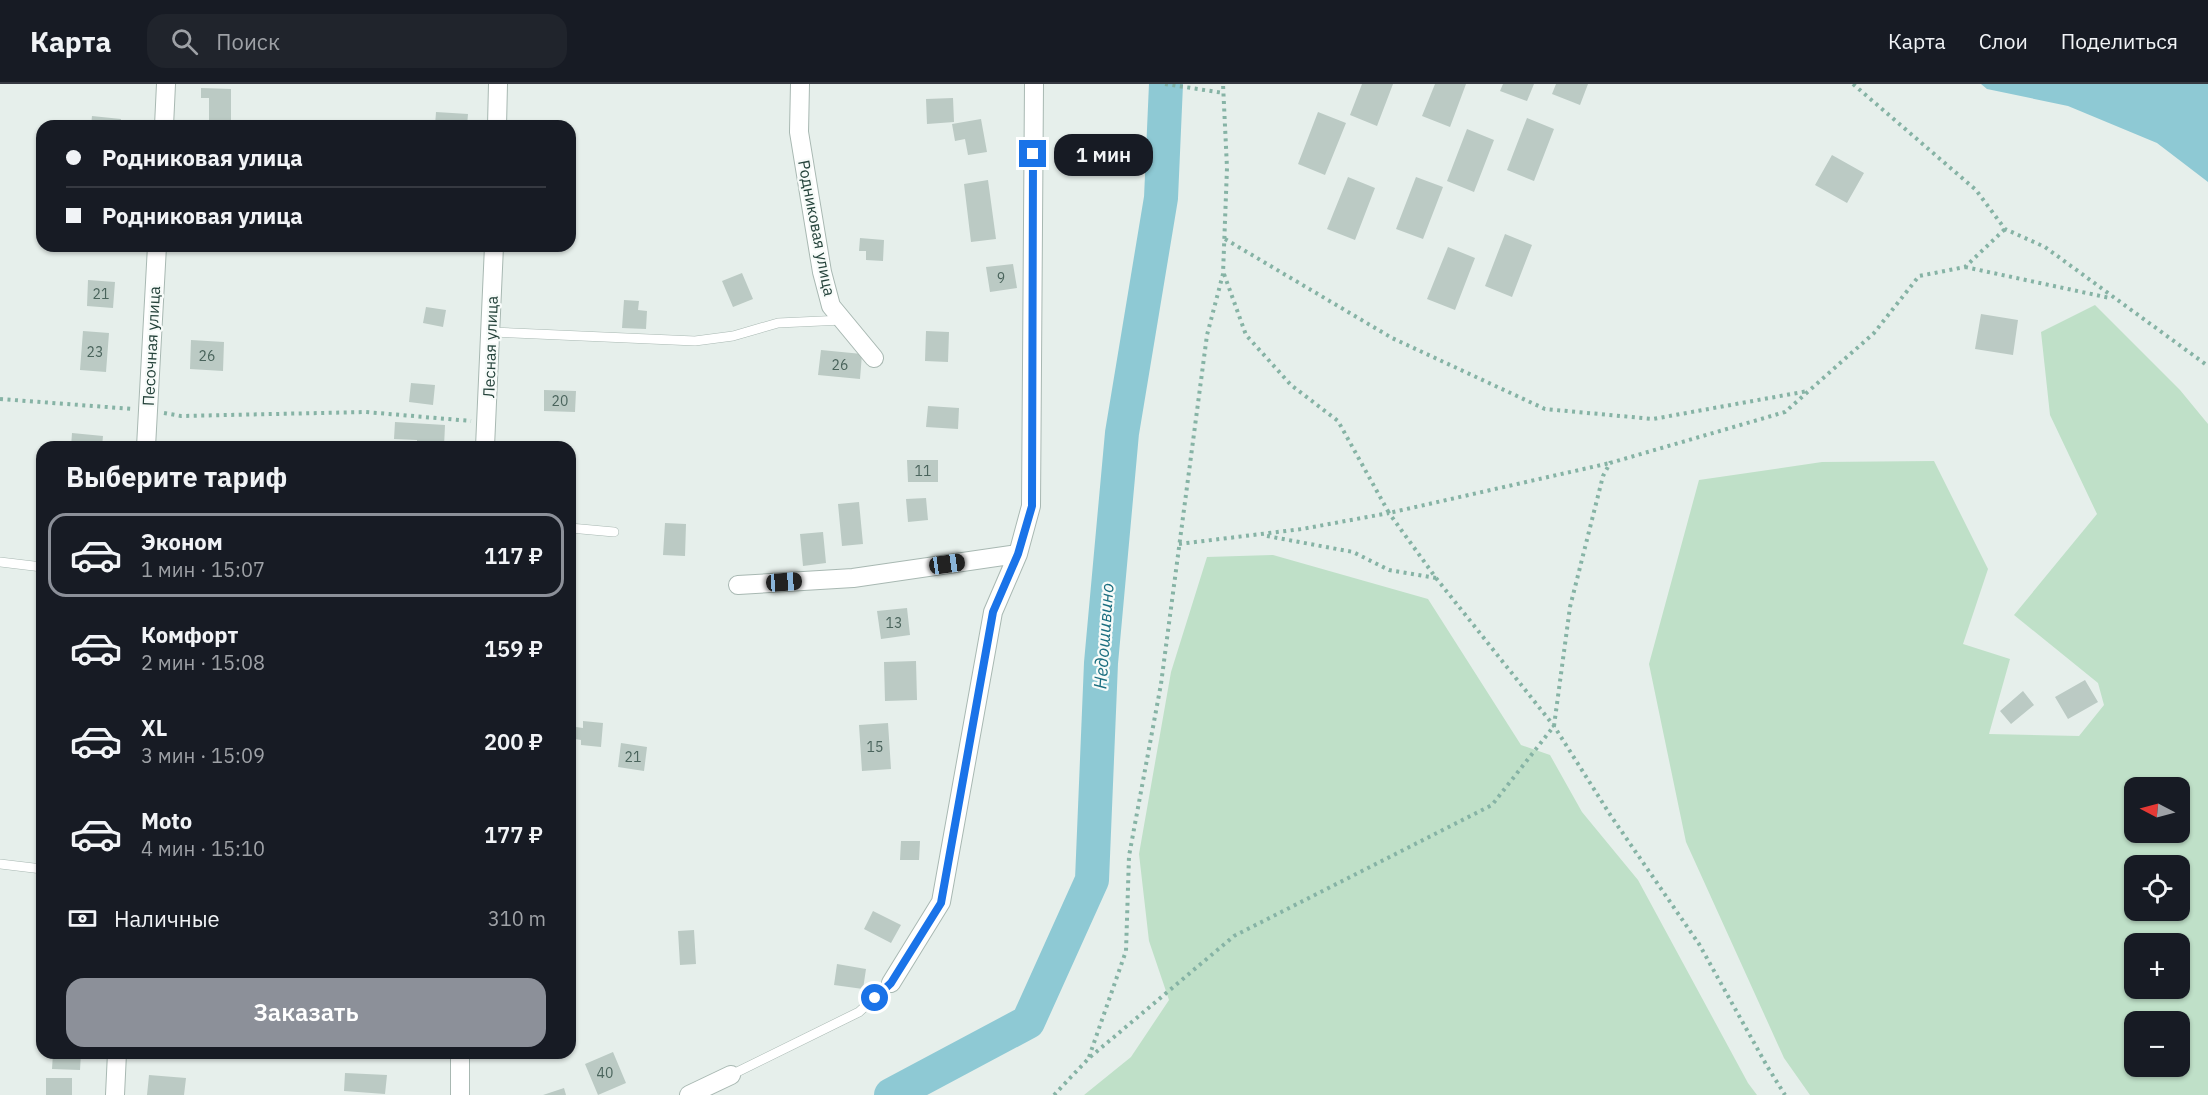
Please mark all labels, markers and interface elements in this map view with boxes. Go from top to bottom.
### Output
search box [147,14,567,68]
text: Карта [30,23,111,60]
icon: search [168,25,201,58]
text: Поиск [216,27,280,56]
text: Карта [1888,27,1946,55]
text: Слои [1979,27,2028,55]
text: Поделиться [2061,27,2178,55]
callout: 1 мин [1054,133,1153,175]
route end [1019,140,1046,167]
text: 1 мин [1076,141,1131,168]
text: Родниковая улица [102,143,303,172]
street label: Родниковая улица [794,158,840,298]
text: Родниковая улица [102,201,303,230]
house number: 9 [997,269,1005,287]
house number: 21 [93,285,109,303]
street label: Песочная улица [138,285,164,406]
street label: Лесная улица [478,295,502,399]
house number: 23 [87,343,103,361]
house number: 26 [199,347,215,365]
house number: 26 [832,356,848,374]
house number: 20 [552,392,568,410]
text: Выберите тариф [66,459,287,494]
house number: 11 [915,462,931,480]
text: Эконом [141,527,223,556]
icon: car [69,528,123,582]
text: 117 ₽ [484,541,543,570]
car [928,553,966,575]
text: 1 мин · 15:07 [141,556,265,583]
car [765,572,803,592]
water label: Недошивино [1088,582,1119,690]
house number: 13 [886,614,902,632]
text: Комфорт [141,620,238,649]
icon: car [69,621,123,675]
text: 159 ₽ [484,634,543,663]
text: 2 мин · 15:08 [141,649,265,676]
text: XL [141,713,167,742]
icon: car [69,714,123,768]
text: 200 ₽ [484,727,543,756]
house number: 15 [867,738,883,756]
text: 3 мин · 15:09 [141,742,265,769]
house number: 21 [625,748,641,766]
north arrow [2124,777,2190,843]
map controls [2124,777,2190,1077]
text: Moto [141,806,192,835]
icon: car [69,807,123,861]
text: 177 ₽ [484,820,543,849]
text: 4 мин · 15:10 [141,835,265,862]
button: locate [2124,855,2190,921]
icon: cash [66,902,99,935]
text: Наличные [114,904,220,933]
text: 310 m [488,905,546,932]
button: + [2124,933,2190,999]
button: Заказать [66,978,546,1047]
route start [861,984,888,1011]
button: − [2124,1011,2190,1077]
house number: 40 [597,1064,613,1082]

